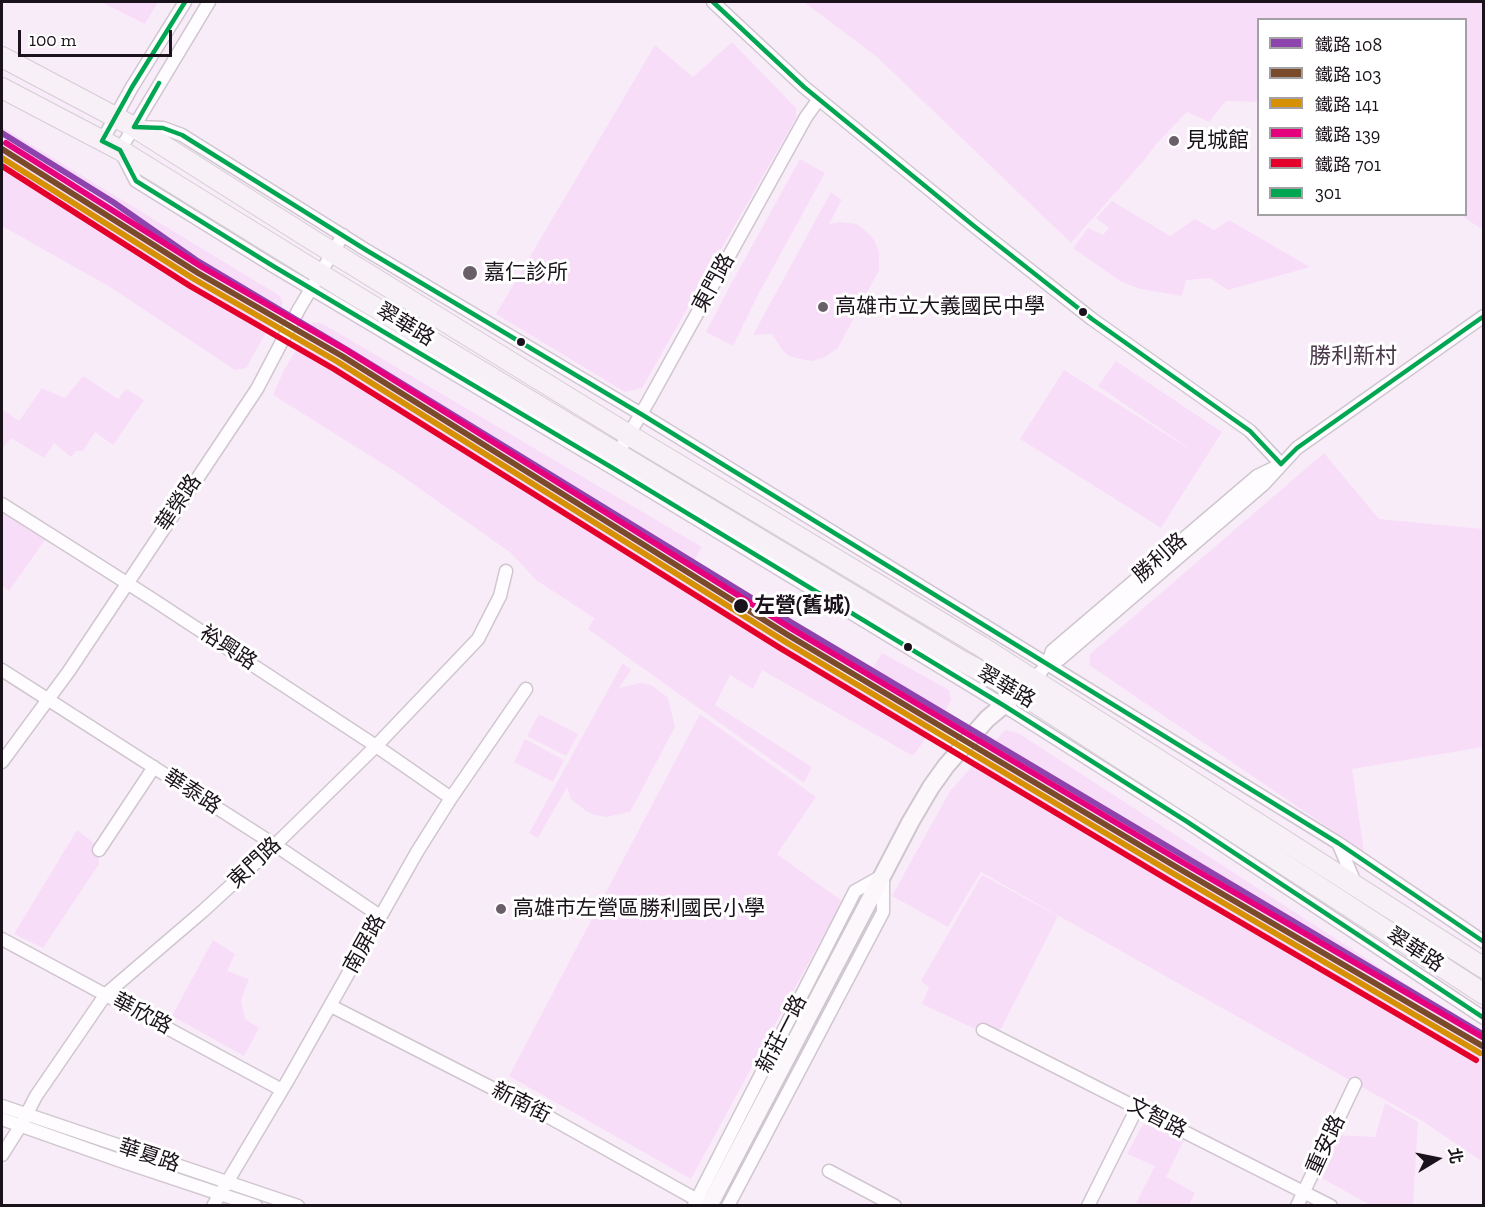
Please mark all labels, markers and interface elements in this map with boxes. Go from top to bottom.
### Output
scale bar [21,18,176,56]
legend [1257,18,1467,216]
text: 100 m [29,29,76,51]
text: 鐵路 108 [1315,34,1382,56]
text: 鐵路 103 [1315,64,1381,86]
text: 鐵路 141 [1315,94,1379,116]
text: 鐵路 139 [1315,124,1380,146]
place label: 見城館 [1186,128,1249,154]
marker: 見城館 [1167,134,1181,148]
text: 鐵路 701 [1315,154,1381,176]
text: 301 [1315,182,1341,204]
street label: 東門路 [688,249,740,317]
place label: 嘉仁診所 [484,260,568,286]
marker: 嘉仁診所 [461,264,479,282]
place label: 高雄市立大義國民中學 [835,294,1045,320]
street label: 翠華路 [372,298,438,352]
marker: 高雄市立大義國民中學 [816,300,830,314]
unlabelled marker [1077,306,1089,318]
unlabelled marker [515,336,527,348]
district label: 勝利新村 [1309,344,1397,370]
street label: 華榮路 [151,470,207,536]
street label: 勝利路 [1128,528,1192,588]
place label: 左營(舊城) [754,593,850,619]
marker: 左營(舊城) [732,597,750,615]
street label: 裕興路 [195,620,261,676]
unlabelled marker [902,641,914,653]
street label: 翠華路 [972,660,1040,714]
street label: 華泰路 [159,764,225,820]
street label: 東門路 [223,832,287,894]
place label: 高雄市左營區勝利國民小學 [513,896,765,922]
marker: 高雄市左營區勝利國民小學 [494,902,508,916]
street label: 南屏路 [339,910,391,978]
street label: 翠華路 [1382,922,1448,978]
street label: 華欣路 [108,988,176,1040]
street label: 新莊一路 [752,991,812,1077]
street label: 新南街 [487,1077,555,1129]
street label: 文智路 [1123,1092,1191,1144]
street label: 重安路 [1301,1111,1351,1179]
north arrow [1407,1129,1467,1189]
street label: 華夏路 [115,1134,183,1178]
text: 北 [1444,1146,1466,1165]

